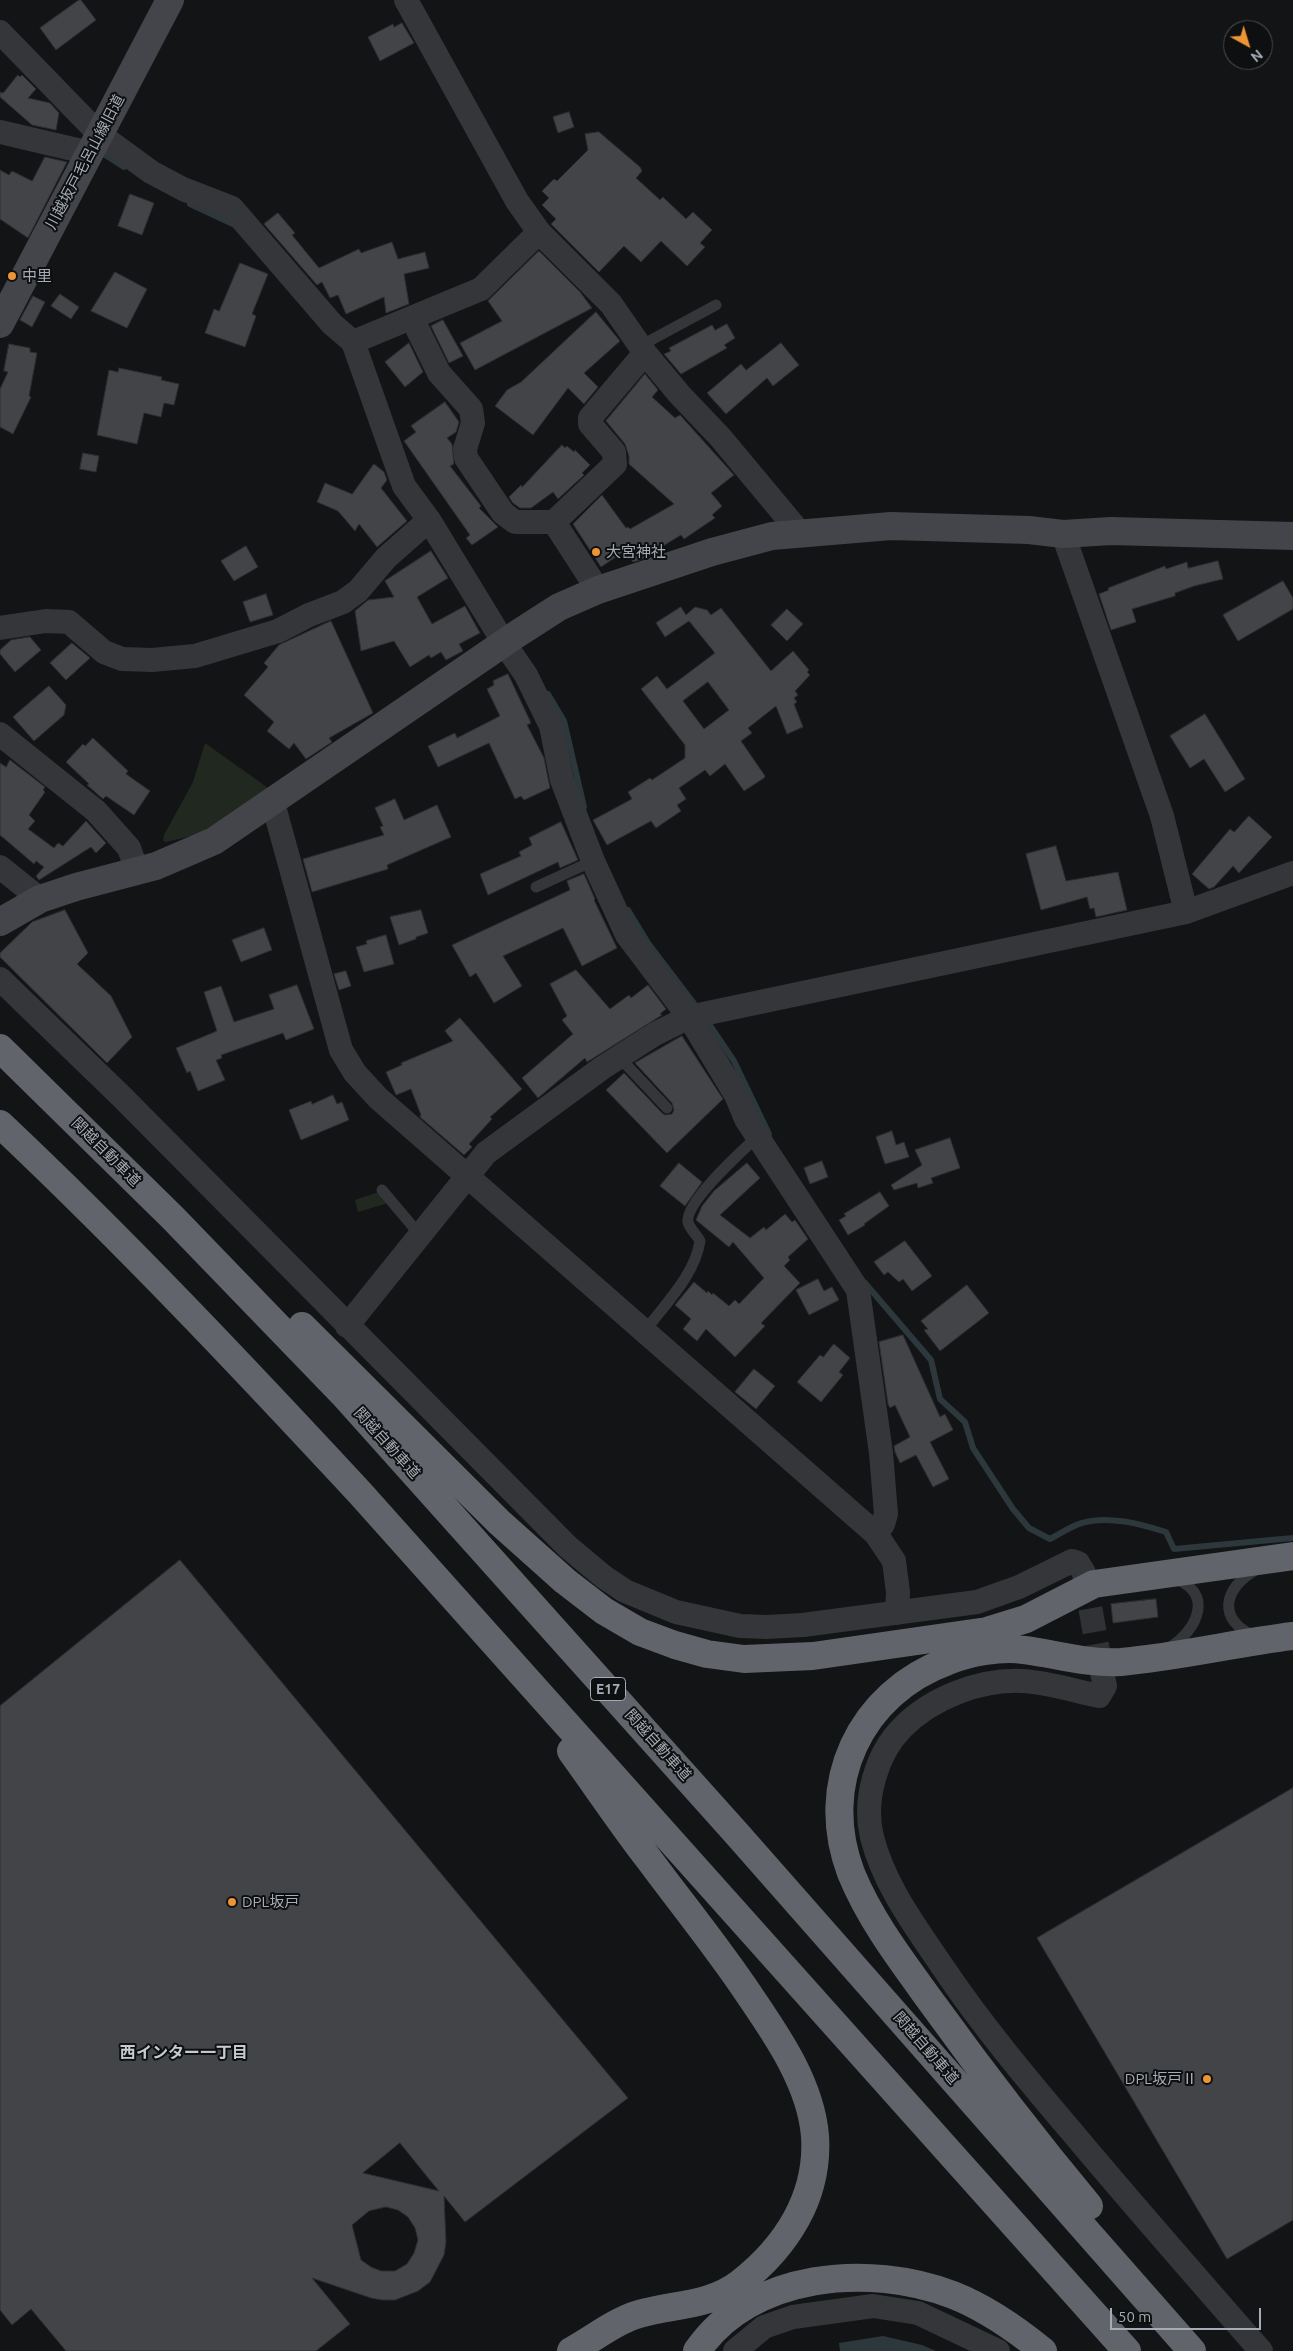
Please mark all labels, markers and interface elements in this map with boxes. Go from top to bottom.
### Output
north arrow [1223,20,1273,70]
text: N [1248,46,1266,65]
street label: 川越坂戸毛呂山線旧道 [42,92,128,232]
place label: 中里 [22,267,52,285]
marker: 中里 [6,270,18,282]
place label: 大宮神社 [606,543,666,561]
marker: 大宮神社 [590,546,602,558]
street label: 関越自動車道 [68,1114,144,1190]
street label: 関越自動車道 [350,1404,424,1482]
road number: E17 [590,1678,626,1700]
street label: 関越自動車道 [621,1706,695,1784]
place label: DPL坂戸 [242,1893,299,1911]
marker: DPL坂戸 [226,1896,238,1908]
street label: 関越自動車道 [890,2008,962,2088]
district label: 西インター一丁目 [120,2043,248,2063]
place label: DPL坂戸Ⅱ [1125,2070,1197,2088]
marker: DPL坂戸Ⅱ [1201,2073,1213,2085]
scale bar [1113,2298,1264,2330]
text: 50 m [1118,2308,1151,2325]

